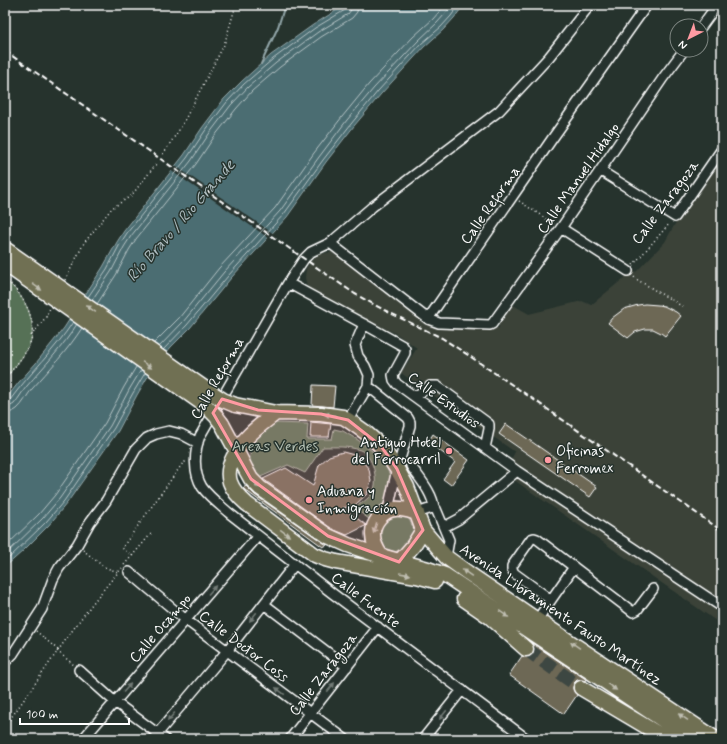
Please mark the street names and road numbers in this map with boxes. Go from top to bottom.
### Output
street label: Calle Manuel Hidalgo [533,119,625,238]
street label: Calle Zaragoza [627,156,706,249]
street label: Calle Reforma [456,162,527,250]
street label: Calle Reforma [186,334,251,424]
street label: Calle Estudios [403,368,484,434]
street label: Avenida Libramiento Fausto Martínez [455,540,665,690]
street label: Calle Fuente [327,568,404,634]
street label: Calle Ocampo [125,590,196,668]
street label: Calle Doctor Coss [194,606,293,687]
street label: Calle Zaragoza [285,628,364,721]

